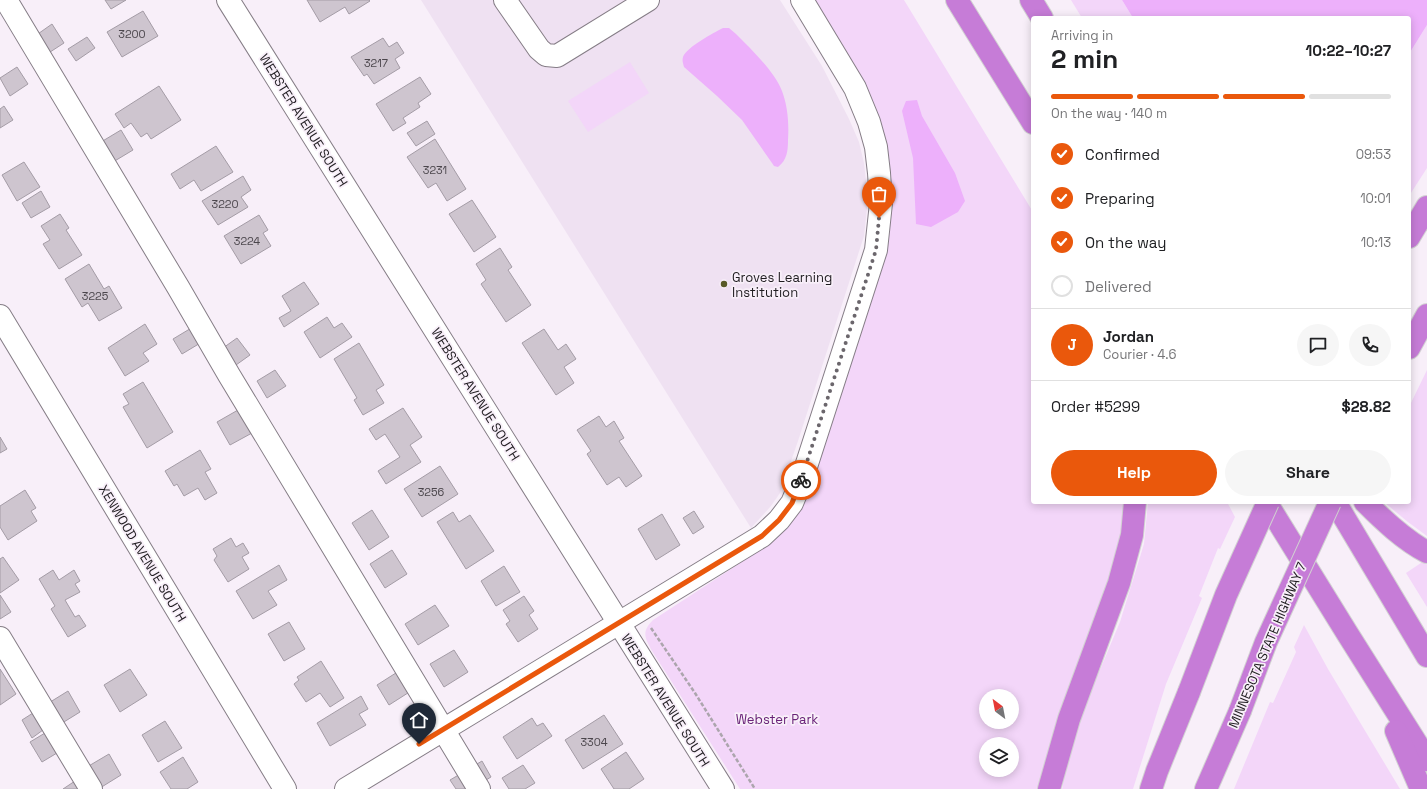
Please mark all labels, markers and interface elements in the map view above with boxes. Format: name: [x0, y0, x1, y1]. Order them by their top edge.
house number: 3200: [118, 27, 146, 41]
text: Arriving in: [1051, 27, 1113, 44]
text: 10:22–10:27: [1305, 41, 1391, 60]
text: 2 min: [1051, 42, 1118, 76]
street label: WEBSTER AVENUE SOUTH: [256, 51, 351, 190]
house number: 3217: [364, 56, 388, 70]
text: On the way · 140 m: [1051, 105, 1167, 122]
icon: check: [1051, 143, 1073, 165]
text: Confirmed: [1085, 145, 1160, 164]
text: 09:53: [1356, 146, 1391, 163]
house number: 3231: [423, 163, 447, 177]
pin: [862, 177, 896, 218]
icon: bag: [868, 183, 890, 205]
icon: check: [1051, 187, 1073, 209]
text: Preparing: [1085, 189, 1155, 208]
text: 10:01: [1360, 190, 1391, 207]
house number: 3220: [212, 197, 238, 211]
icon: check: [1051, 231, 1073, 253]
text: On the way: [1085, 233, 1166, 252]
house number: 3224: [234, 234, 260, 248]
text: 10:13: [1361, 234, 1391, 251]
place label: Groves Learning Institution: [732, 269, 832, 301]
text: Delivered: [1085, 277, 1152, 296]
marker: Groves Learning Institution: [719, 279, 729, 289]
house number: 3225: [82, 289, 109, 303]
button: chat: [1297, 324, 1339, 366]
button: phone: [1349, 324, 1391, 366]
street label: WEBSTER AVENUE SOUTH: [428, 325, 523, 464]
text: Jordan: [1103, 327, 1154, 346]
text: J: [1067, 335, 1077, 354]
text: Courier · 4.6: [1103, 346, 1176, 363]
text: Order #5299: [1051, 397, 1140, 416]
text: $28.82: [1342, 397, 1391, 416]
button: Help: [1051, 450, 1217, 496]
button: Share: [1225, 450, 1391, 496]
courier: [781, 460, 821, 500]
icon: bike: [790, 469, 812, 491]
street label: XENWOOD AVENUE SOUTH: [95, 482, 190, 625]
house number: 3256: [418, 485, 445, 499]
street label: MINNESOTA STATE HIGHWAY 7: [1225, 560, 1310, 731]
street label: WEBSTER AVENUE SOUTH: [618, 631, 713, 770]
north arrow: [979, 689, 1019, 729]
map controls: [979, 689, 1019, 777]
pin: [402, 703, 436, 744]
icon: home: [408, 709, 430, 731]
park label: Webster Park: [736, 711, 818, 728]
house number: 3304: [580, 735, 608, 749]
button: layers: [979, 737, 1019, 777]

